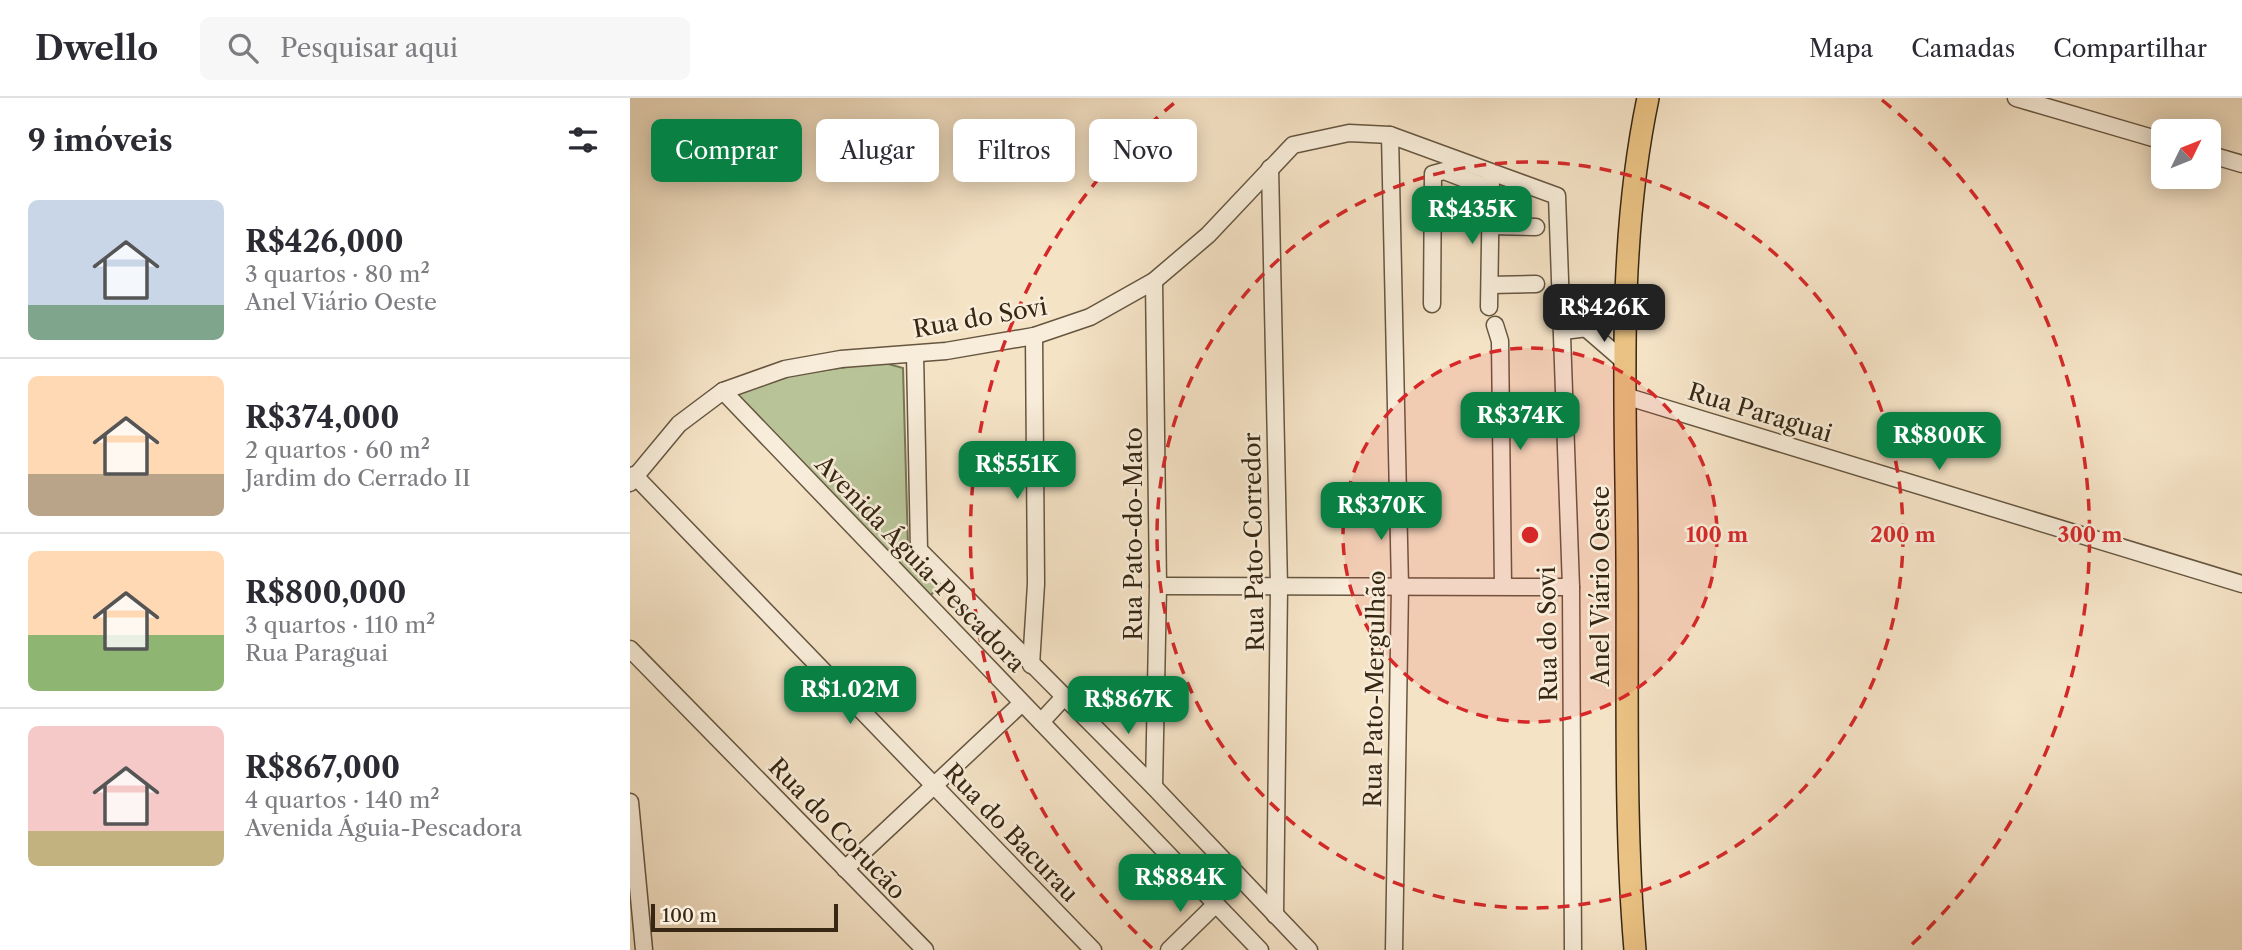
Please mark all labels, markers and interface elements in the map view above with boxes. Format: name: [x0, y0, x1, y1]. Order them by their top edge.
search box: [200, 17, 690, 80]
text: Dwello: [35, 28, 158, 69]
icon: search: [224, 29, 262, 67]
text: Pesquisar aqui: [280, 32, 458, 64]
text: Mapa: [1809, 34, 1873, 63]
text: Camadas: [1911, 34, 2015, 63]
text: Compartilhar: [2053, 34, 2207, 63]
chip: Comprar: [651, 119, 802, 182]
chip: Alugar: [816, 119, 939, 182]
chip: Filtros: [953, 119, 1075, 182]
chip: Novo: [1089, 119, 1197, 182]
north arrow: [2151, 119, 2221, 189]
map controls: [2151, 119, 2221, 189]
icon: filters: [564, 121, 602, 159]
text: 9 imóveis: [28, 122, 173, 159]
pin: R$435K: [1415, 186, 1529, 246]
text: R$435K: [1428, 195, 1516, 223]
text: R$426,000: [245, 223, 404, 260]
icon: home: [84, 228, 168, 312]
text: 3 quartos · 80 m²: [245, 260, 430, 288]
pin: R$426K: [1547, 285, 1661, 344]
text: Anel Viário Oeste: [245, 288, 437, 316]
street label: Rua do Sovi: [911, 291, 1049, 344]
text: R$426K: [1559, 293, 1649, 321]
street label: Rua Paraguai: [1684, 377, 1836, 448]
pin: R$374K: [1463, 392, 1577, 452]
text: R$374,000: [245, 399, 399, 436]
text: R$374K: [1477, 401, 1563, 429]
icon: home: [84, 404, 168, 488]
pin: R$800K: [1882, 412, 1996, 472]
text: R$800K: [1893, 421, 1985, 449]
street label: Rua Pato-do-Mato: [1119, 427, 1148, 641]
street label: Rua Pato-Corredor: [1237, 432, 1270, 652]
text: 2 quartos · 60 m²: [245, 436, 430, 464]
pin: R$551K: [960, 442, 1074, 501]
street label: Avenida Águia-Pescadora: [809, 449, 1031, 678]
text: R$551K: [975, 450, 1059, 478]
text: Jardim do Cerrado II: [245, 464, 471, 492]
pin: R$370K: [1324, 482, 1438, 542]
street label: Anel Viário Oeste: [1586, 486, 1615, 687]
text: R$370K: [1337, 491, 1425, 519]
text: 100 m: [1686, 522, 1748, 547]
text: 200 m: [1870, 522, 1936, 547]
text: 300 m: [2058, 522, 2122, 547]
centre of rings: [1518, 523, 1542, 547]
street label: Rua do Sovi: [1532, 566, 1563, 702]
street label: Rua Pato-Mergulhão: [1358, 570, 1391, 808]
text: R$800,000: [245, 574, 406, 611]
icon: home: [84, 579, 168, 663]
text: 3 quartos · 110 m²: [245, 611, 436, 639]
text: Rua Paraguai: [245, 639, 388, 667]
pin: R$1.02M: [785, 666, 915, 726]
text: R$1.02M: [800, 675, 900, 703]
pin: R$867K: [1071, 676, 1185, 736]
text: R$867K: [1084, 685, 1172, 713]
text: R$867,000: [245, 749, 400, 786]
street label: Rua do Corucão: [763, 752, 912, 905]
icon: home: [84, 754, 168, 838]
street label: Rua do Bacurau: [938, 757, 1085, 908]
text: 4 quartos · 140 m²: [245, 786, 440, 814]
text: Avenida Águia-Pescadora: [245, 814, 522, 842]
pin: R$884K: [1123, 854, 1237, 914]
text: R$884K: [1135, 863, 1225, 891]
scale bar: [651, 901, 838, 933]
text: 100 m: [662, 904, 717, 927]

